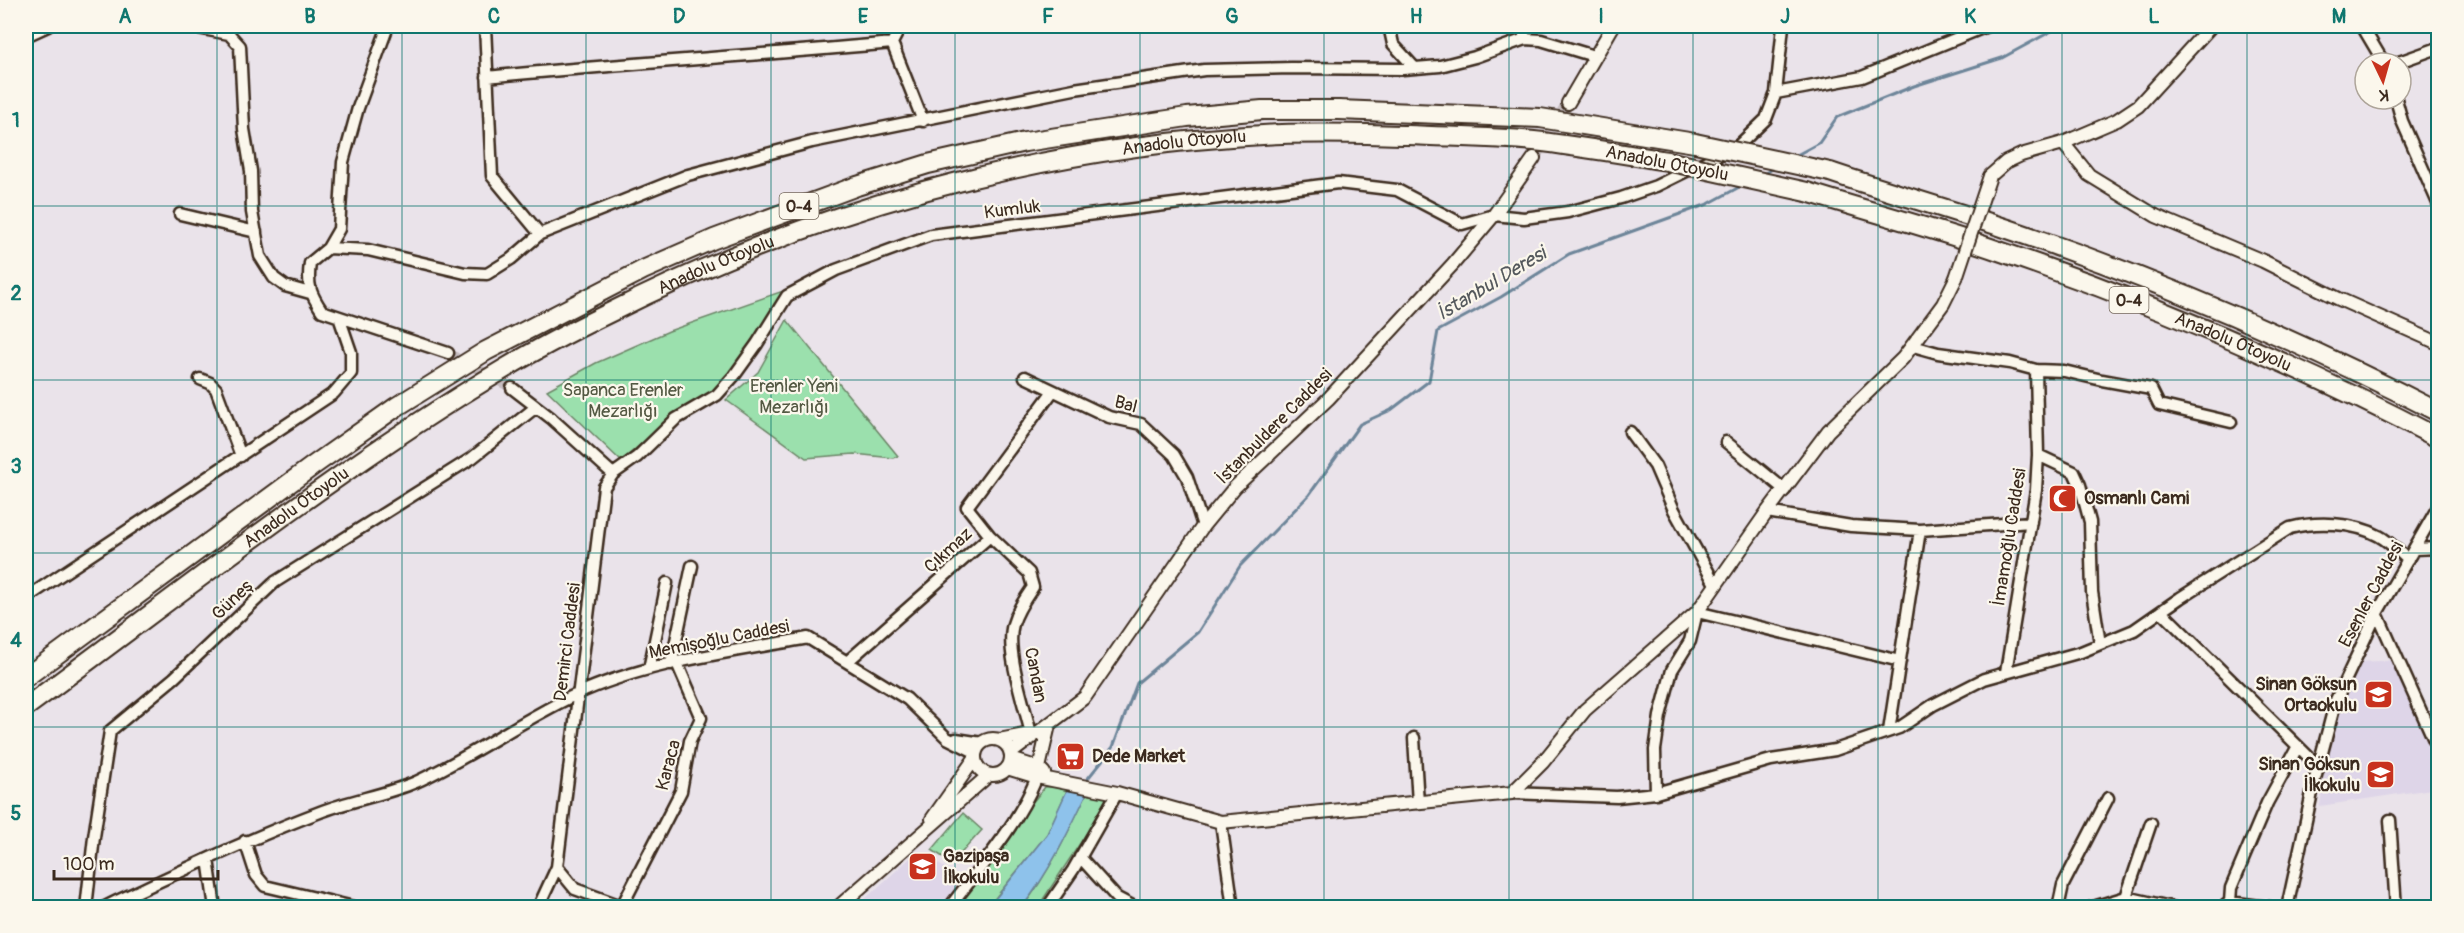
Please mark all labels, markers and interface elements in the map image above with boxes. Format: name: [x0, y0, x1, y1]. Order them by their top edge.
text: A: [119, 4, 132, 29]
text: B: [304, 4, 316, 29]
text: C: [488, 4, 500, 29]
text: D: [673, 4, 686, 29]
text: E: [858, 4, 869, 29]
text: F: [1042, 4, 1054, 29]
text: G: [1225, 4, 1239, 29]
text: H: [1410, 4, 1423, 29]
text: I: [1598, 4, 1604, 29]
text: J: [1780, 4, 1790, 29]
text: K: [1964, 4, 1976, 29]
text: L: [2148, 4, 2160, 29]
text: M: [2332, 4, 2346, 29]
north arrow: [2353, 51, 2413, 111]
text: K: [2378, 85, 2390, 105]
text: 1: [12, 108, 20, 133]
street label: Anadolu Otoyolu: [1120, 125, 1247, 161]
street label: Anadolu Otoyolu: [1604, 140, 1730, 187]
road number: O-4: [780, 193, 818, 219]
street label: Kumluk: [983, 195, 1042, 224]
street label: Anadolu Otoyolu: [654, 230, 778, 300]
water label: İstanbul Deresi: [1432, 239, 1553, 326]
text: 2: [10, 281, 22, 306]
road number: O-4: [2110, 287, 2148, 313]
street label: Anadolu Otoyolu: [2171, 307, 2295, 377]
street label: İstanbuldere Caddesi: [1212, 364, 1337, 489]
park label: Erenler Yeni Mezarlığı: [750, 375, 838, 419]
park label: Sapanca Erenler Mezarlığı: [563, 379, 684, 423]
street label: Bal: [1112, 390, 1140, 419]
text: 3: [10, 454, 22, 479]
street label: Anadolu Otoyolu: [239, 462, 354, 553]
street label: İmamoğlu Caddesi: [1987, 467, 2032, 608]
mosque icon: Osmanlı Cami: [2047, 482, 2079, 514]
place label: Osmanlı Cami: [2084, 487, 2189, 510]
street label: Çıkmaz: [919, 523, 977, 578]
street label: Esenler Caddesi: [2334, 537, 2409, 651]
street label: Güneş: [207, 575, 258, 625]
street label: Demirci Caddesi: [549, 581, 586, 703]
street label: Memişoğlu Caddesi: [647, 615, 791, 664]
text: 4: [10, 628, 22, 653]
street label: Candan: [1019, 645, 1052, 705]
place label: Sinan Göksun Ortaokulu: [2255, 673, 2357, 717]
school or university icon: Sinan Göksun Ortaokulu: [2362, 678, 2394, 710]
street label: Karaca: [651, 737, 686, 793]
supermarket icon: Dede Market: [1055, 740, 1087, 772]
place label: Dede Market: [1092, 745, 1186, 768]
place label: Sinan Göksun İlkokulu: [2258, 753, 2360, 797]
school or university icon: Sinan Göksun İlkokulu: [2365, 758, 2397, 790]
text: 5: [11, 801, 22, 826]
scale bar: [54, 843, 218, 881]
place label: Gazipaşa İlkokulu: [943, 845, 1010, 889]
school or university icon: Gazipaşa İlkokulu: [906, 850, 938, 882]
text: 100 m: [63, 853, 115, 876]

